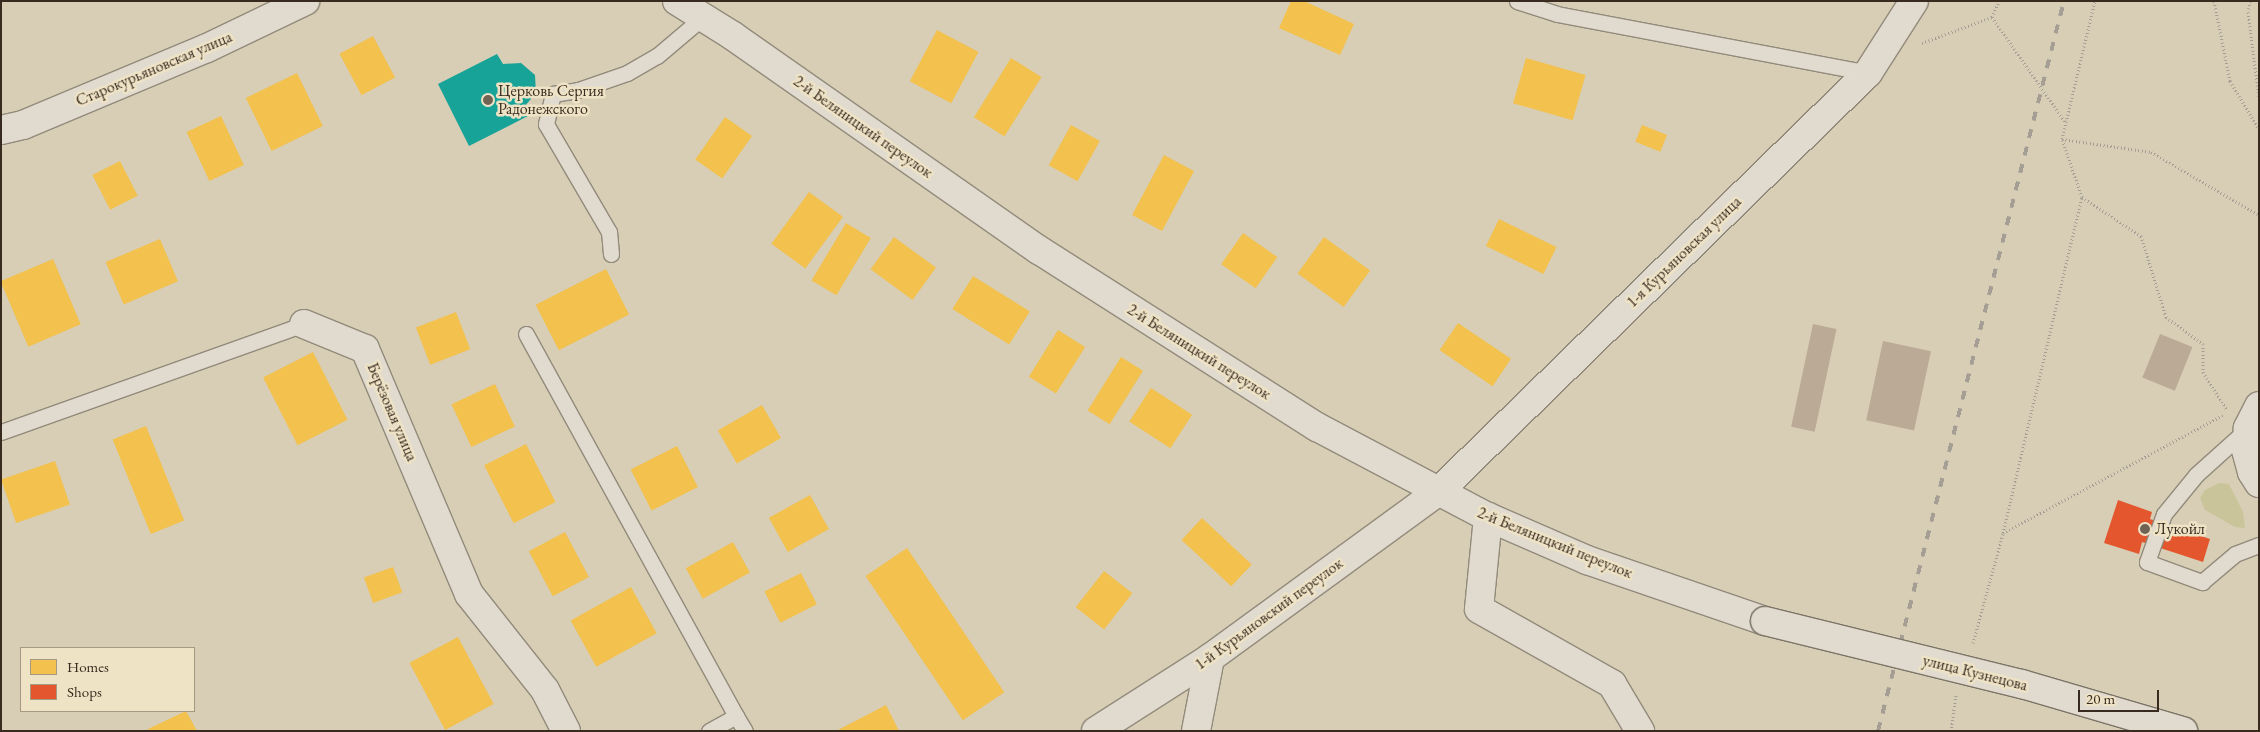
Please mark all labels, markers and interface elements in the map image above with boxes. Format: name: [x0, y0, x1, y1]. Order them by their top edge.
street label: Старокурьяновская улица: [73, 27, 235, 111]
street label: 2-й Беляницкий переулок: [790, 72, 936, 182]
place label: Церковь Сергия Радонежского: [498, 81, 604, 119]
marker: Церковь Сергия Радонежского: [482, 94, 494, 106]
street label: 1-я Курьяновская улица: [1623, 192, 1745, 312]
street label: 2-й Беляницкий переулок: [1124, 300, 1274, 404]
street label: Берёзовая улица: [363, 360, 421, 464]
street label: 2-й Беляницкий переулок: [1475, 503, 1635, 583]
place label: Лукойл: [2155, 519, 2205, 539]
marker: Лукойл: [2139, 523, 2151, 535]
street label: 1-й Курьяновский переулок: [1191, 554, 1347, 674]
legend: [20, 647, 195, 712]
street label: улица Кузнецова: [1921, 651, 2029, 695]
text: Homes: [67, 657, 109, 676]
scale bar: [2080, 680, 2161, 712]
text: Shops: [67, 682, 102, 701]
text: 20 m: [2086, 689, 2115, 708]

